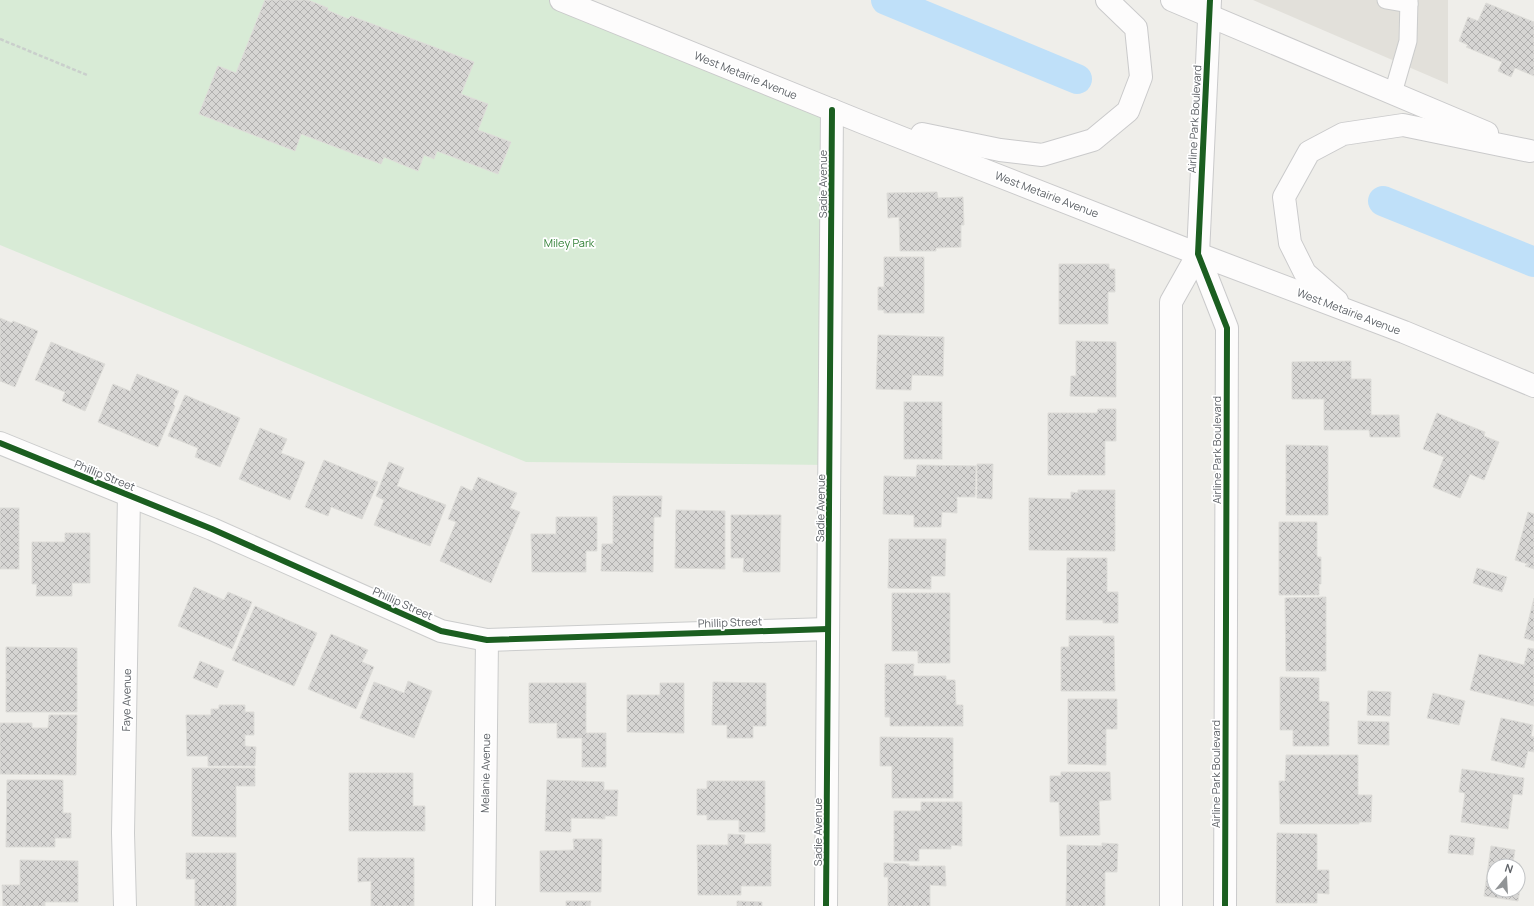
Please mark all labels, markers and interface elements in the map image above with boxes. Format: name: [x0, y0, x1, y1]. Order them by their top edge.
street label: West Metairie Avenue: [692, 47, 800, 103]
street label: Airline Park Boulevard: [1184, 65, 1204, 173]
street label: Sadie Avenue: [815, 149, 830, 218]
street label: West Metairie Avenue: [993, 167, 1102, 221]
park label: Miley Park: [544, 235, 595, 250]
street label: West Metairie Avenue: [1295, 284, 1404, 338]
street label: Airline Park Boulevard: [1209, 396, 1224, 504]
street label: Phillip Street: [72, 456, 138, 494]
street label: Sadie Avenue: [812, 473, 828, 542]
street label: Phillip Street: [370, 583, 436, 623]
street label: Phillip Street: [698, 613, 762, 631]
street label: Faye Avenue: [118, 668, 134, 732]
street label: Airline Park Boulevard: [1208, 720, 1223, 828]
street label: Melanie Avenue: [477, 732, 493, 813]
street label: Sadie Avenue: [810, 797, 825, 866]
north arrow: [1486, 858, 1526, 898]
text: N: [1503, 860, 1515, 876]

